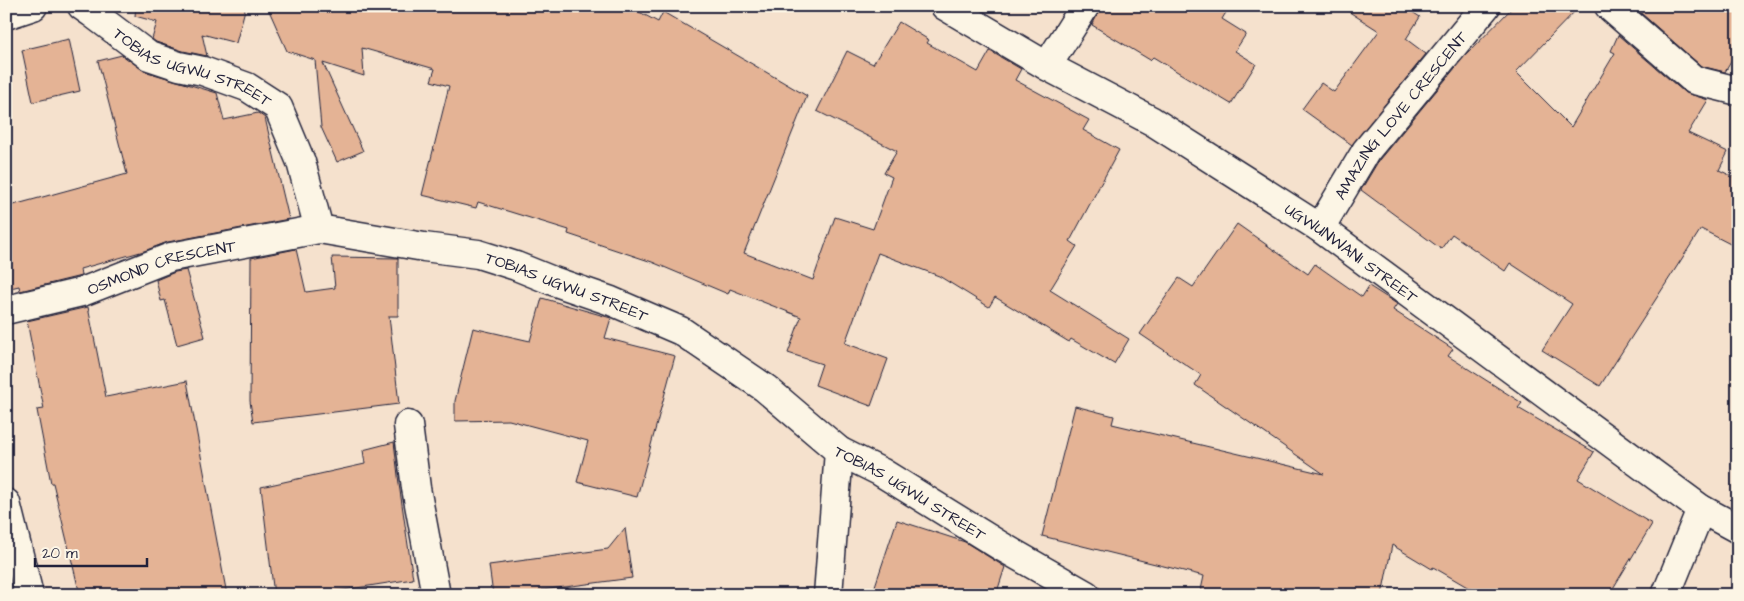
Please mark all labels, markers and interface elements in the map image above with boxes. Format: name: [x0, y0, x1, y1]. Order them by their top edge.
street label: TOBIAS UGWU STREET: [108, 23, 276, 112]
street label: AMAZING LOVE CRESCENT: [1330, 27, 1473, 204]
street label: UGWUNWANI STREET: [1280, 198, 1422, 309]
street label: OSMOND CRESCENT: [84, 235, 238, 301]
street label: TOBIAS UGWU STREET: [482, 247, 651, 328]
street label: TOBIAS UGWU STREET: [830, 440, 990, 546]
scale bar: [35, 536, 148, 568]
text: 20 m: [42, 543, 78, 564]

